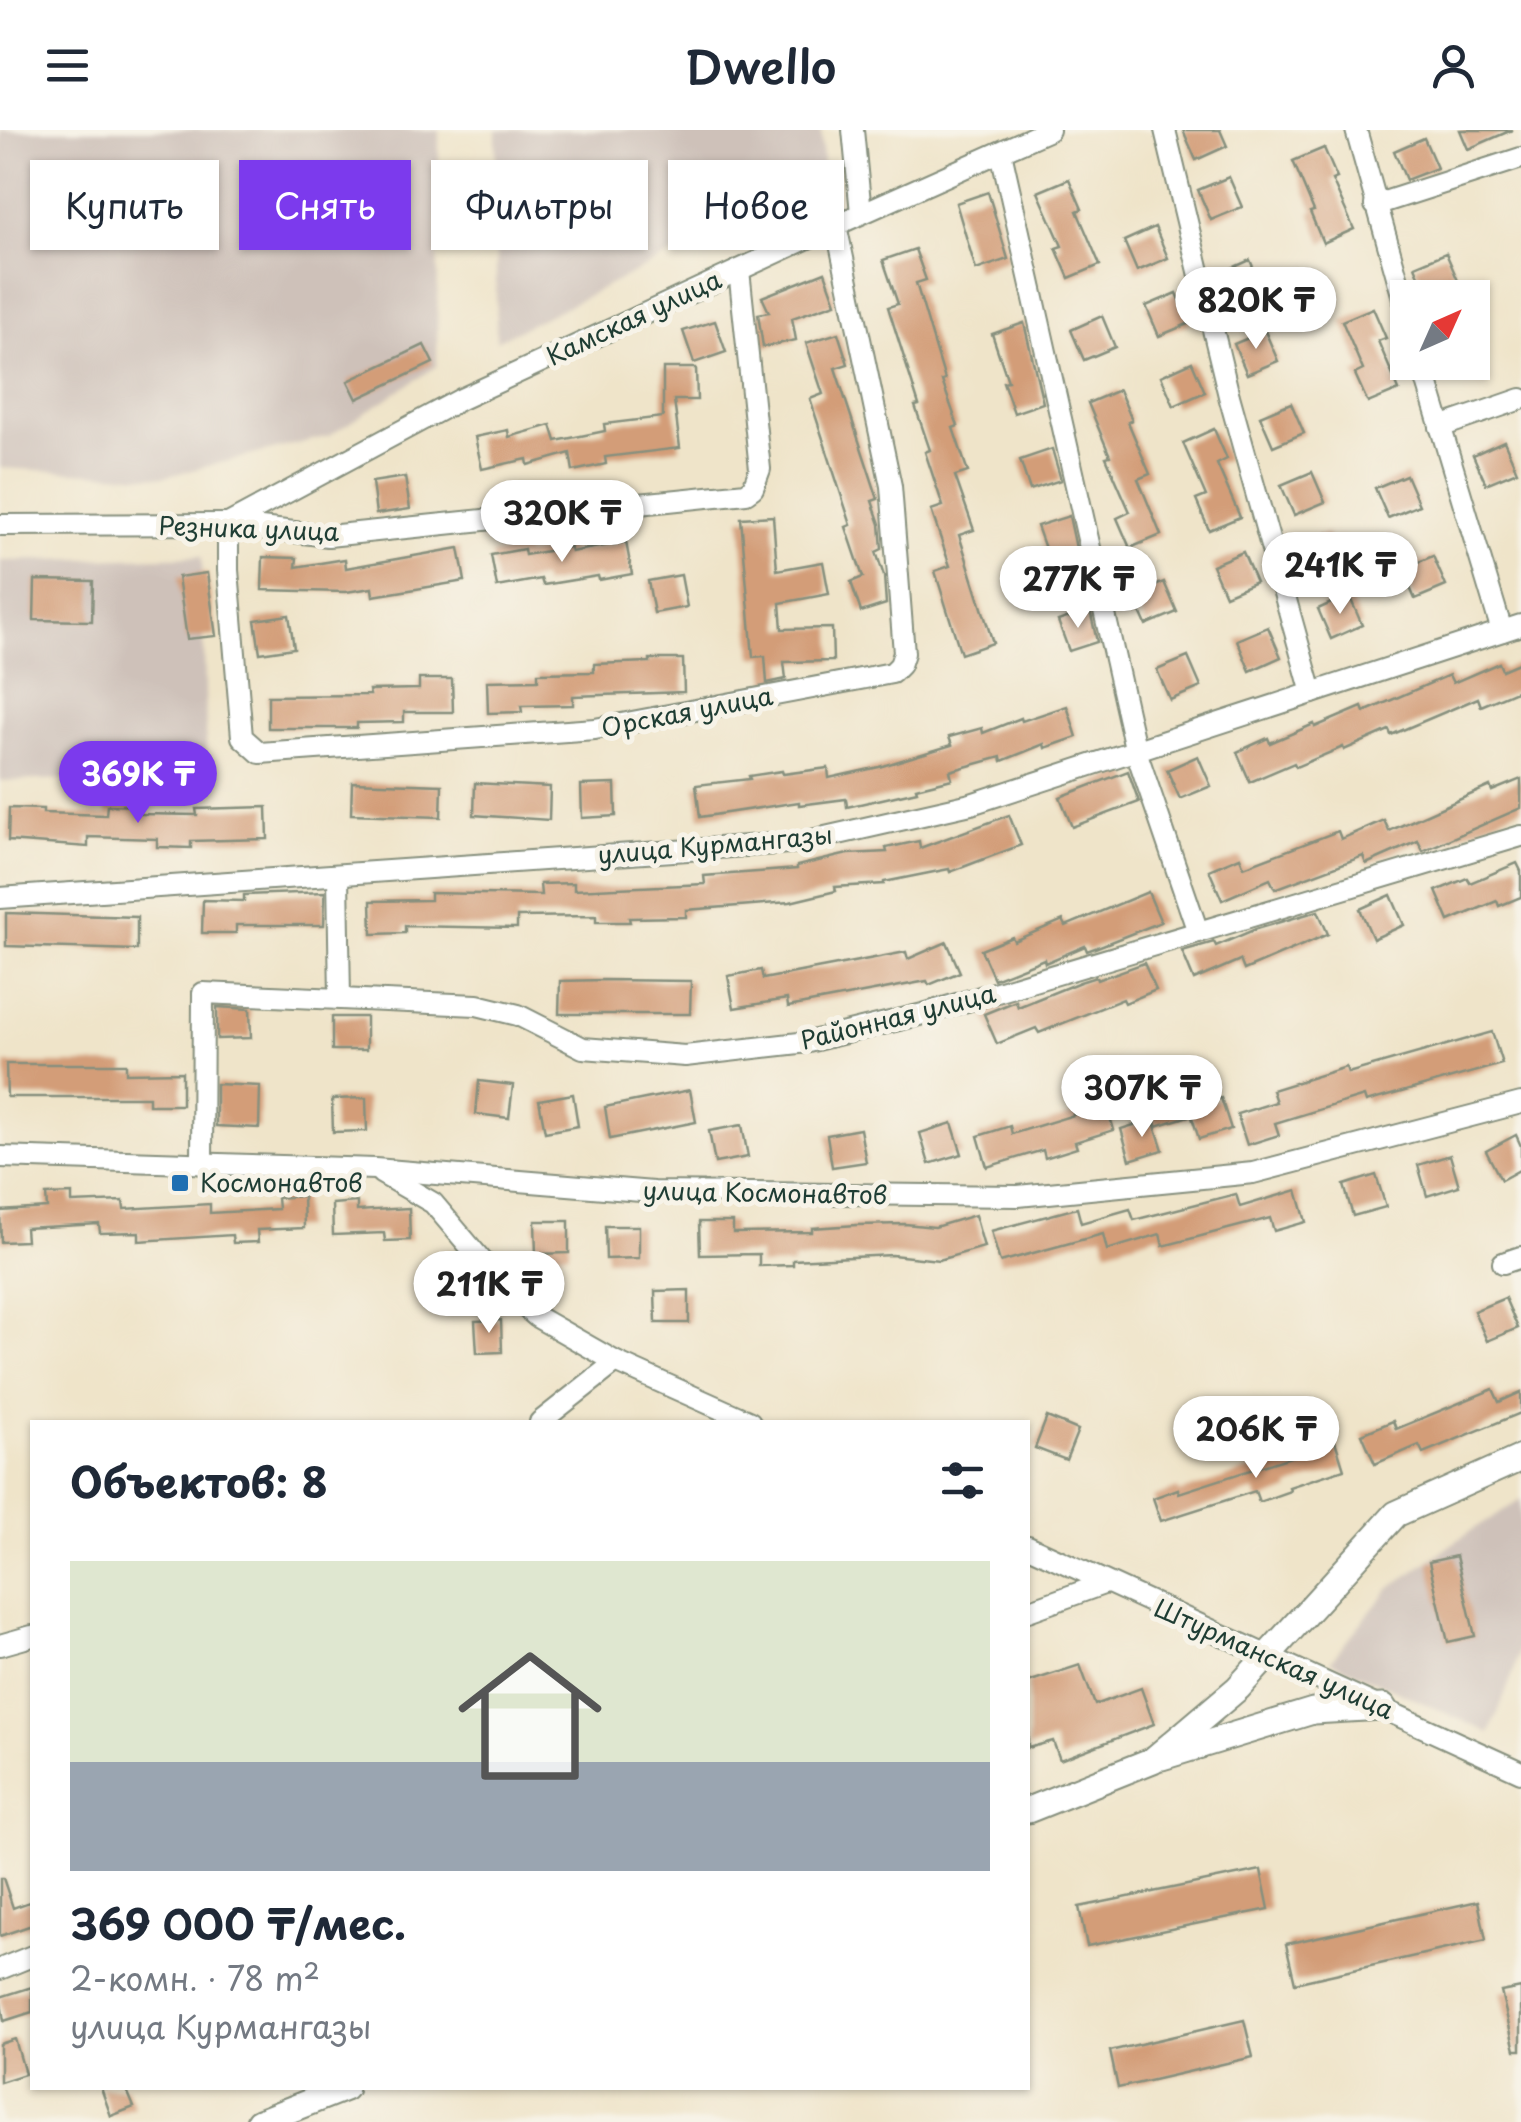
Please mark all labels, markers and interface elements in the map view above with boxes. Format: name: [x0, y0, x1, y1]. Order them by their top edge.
text: Dwello: [685, 31, 836, 99]
icon: menu: [40, 38, 95, 93]
icon: person: [1426, 38, 1481, 93]
chip: Купить: [30, 160, 219, 250]
chip: Снять: [239, 160, 411, 250]
chip: Фильтры: [431, 160, 648, 250]
chip: Новое: [668, 160, 844, 250]
street label: Камская улица: [540, 260, 728, 374]
pin: 820K ₸: [1175, 267, 1337, 352]
text: 820K ₸: [1197, 275, 1315, 323]
north arrow: [1390, 280, 1490, 380]
map controls: [1390, 280, 1490, 380]
pin: 320K ₸: [481, 480, 643, 565]
text: 320K ₸: [503, 488, 621, 536]
street label: Резника улица: [158, 506, 340, 550]
pin: 241K ₸: [1259, 532, 1421, 617]
text: 241K ₸: [1284, 540, 1396, 588]
pin: 277K ₸: [997, 546, 1159, 631]
text: 277K ₸: [1022, 554, 1134, 602]
street label: Орская улица: [598, 676, 776, 746]
pin: 369K ₸: [57, 741, 219, 826]
text: 369K ₸: [81, 749, 195, 797]
street label: улица Курмангазы: [596, 815, 834, 873]
street label: Районная улица: [796, 973, 1000, 1059]
pin: 307K ₸: [1061, 1055, 1223, 1140]
text: 307K ₸: [1083, 1063, 1201, 1111]
place label: Космонавтов: [200, 1163, 363, 1201]
street label: улица Космонавтов: [642, 1171, 888, 1213]
marker: Космонавтов: [169, 1172, 191, 1194]
pin: 211K ₸: [408, 1251, 570, 1336]
text: 211K ₸: [436, 1259, 542, 1307]
pin: 206K ₸: [1175, 1396, 1337, 1481]
text: 206K ₸: [1195, 1404, 1317, 1452]
text: Объектов: 8: [70, 1449, 328, 1512]
icon: filters: [935, 1453, 990, 1508]
street label: Штурманская улица: [1149, 1588, 1400, 1728]
icon: home: [440, 1626, 620, 1806]
text: 369 000 ₸/мес.: [70, 1891, 406, 1954]
text: 2-комн. · 78 m²: [70, 1954, 320, 2002]
text: улица Курмангазы: [70, 2002, 371, 2050]

